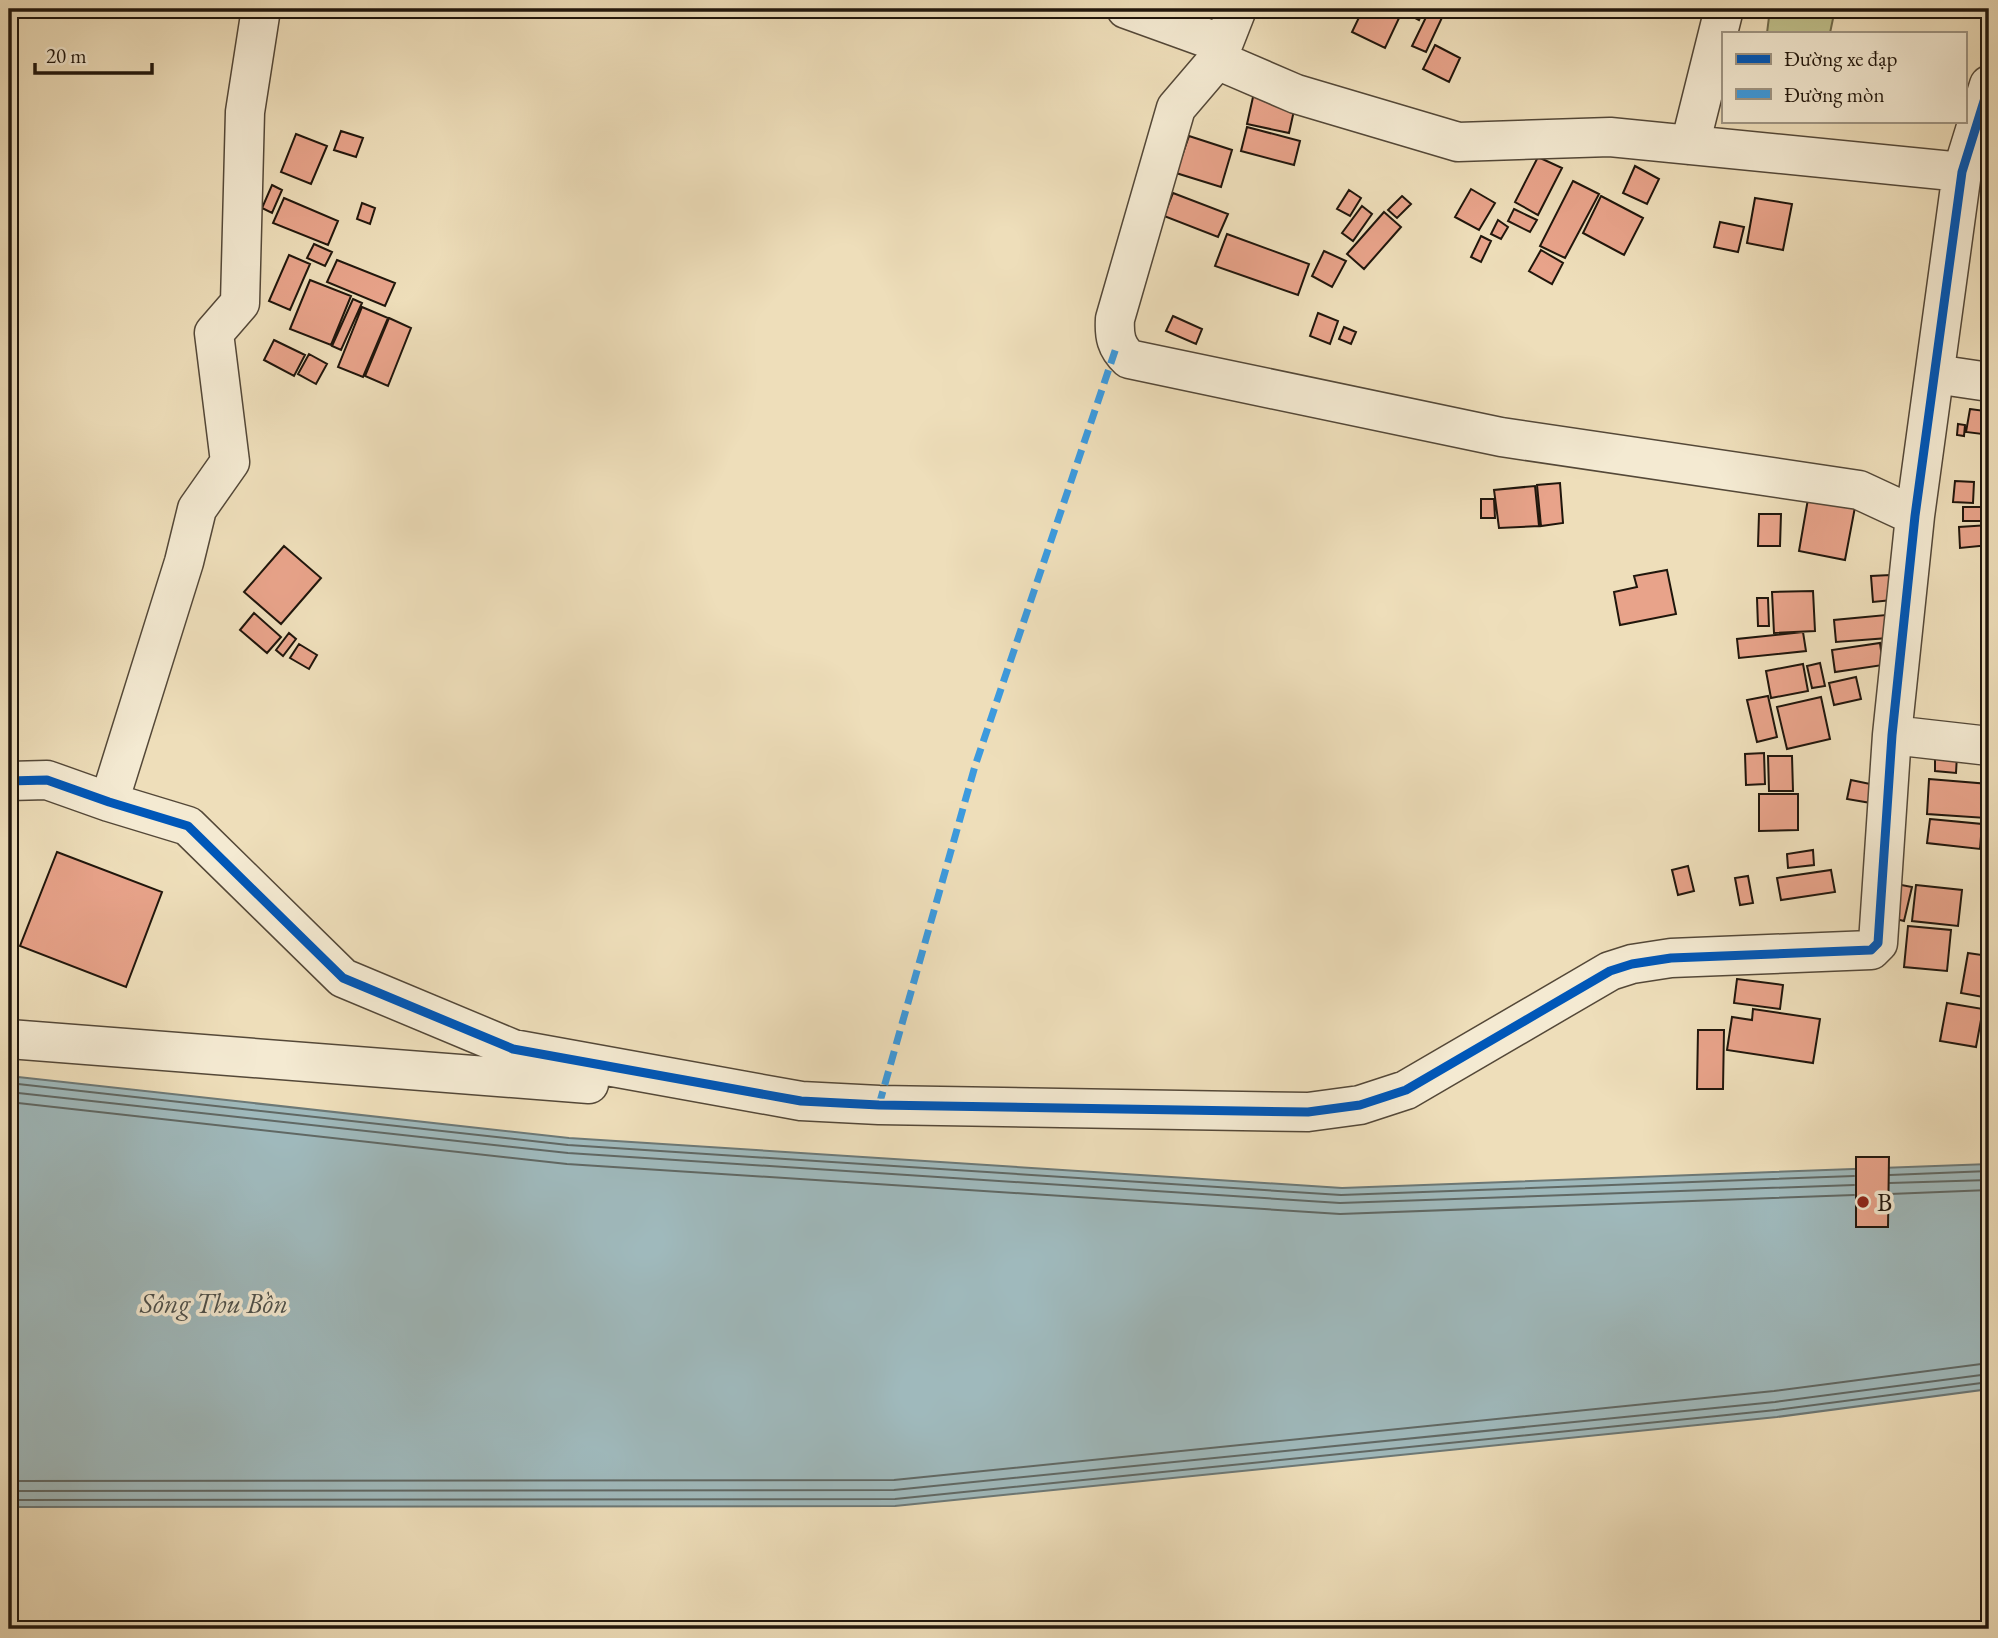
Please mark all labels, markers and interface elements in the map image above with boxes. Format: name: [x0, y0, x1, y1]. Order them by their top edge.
scale bar: [35, 32, 152, 76]
legend: [1722, 32, 1966, 122]
text: 20 m: [46, 42, 87, 69]
text: Đường xe đạp: [1784, 45, 1898, 72]
text: Đường mòn: [1784, 81, 1885, 108]
place label: B: [1877, 1185, 1892, 1219]
marker: B: [1855, 1194, 1871, 1210]
water label: Sông Thu Bồn: [139, 1285, 288, 1321]

